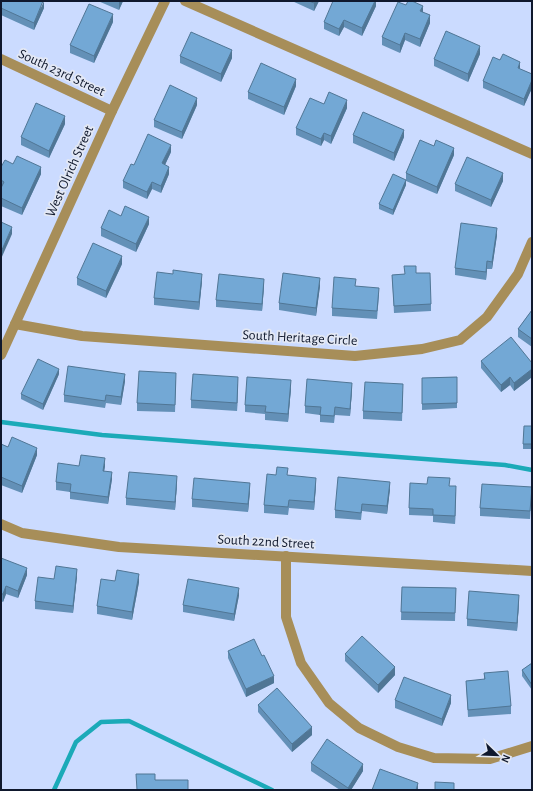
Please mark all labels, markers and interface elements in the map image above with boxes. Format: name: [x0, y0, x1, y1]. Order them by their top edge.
street label: South 23rd Street: [16, 47, 107, 99]
street label: West Olrich Street: [43, 123, 97, 219]
street label: South Heritage Circle: [242, 328, 358, 348]
street label: South 22nd Street: [217, 532, 315, 552]
north arrow: [477, 735, 517, 775]
text: N: [499, 753, 512, 764]

